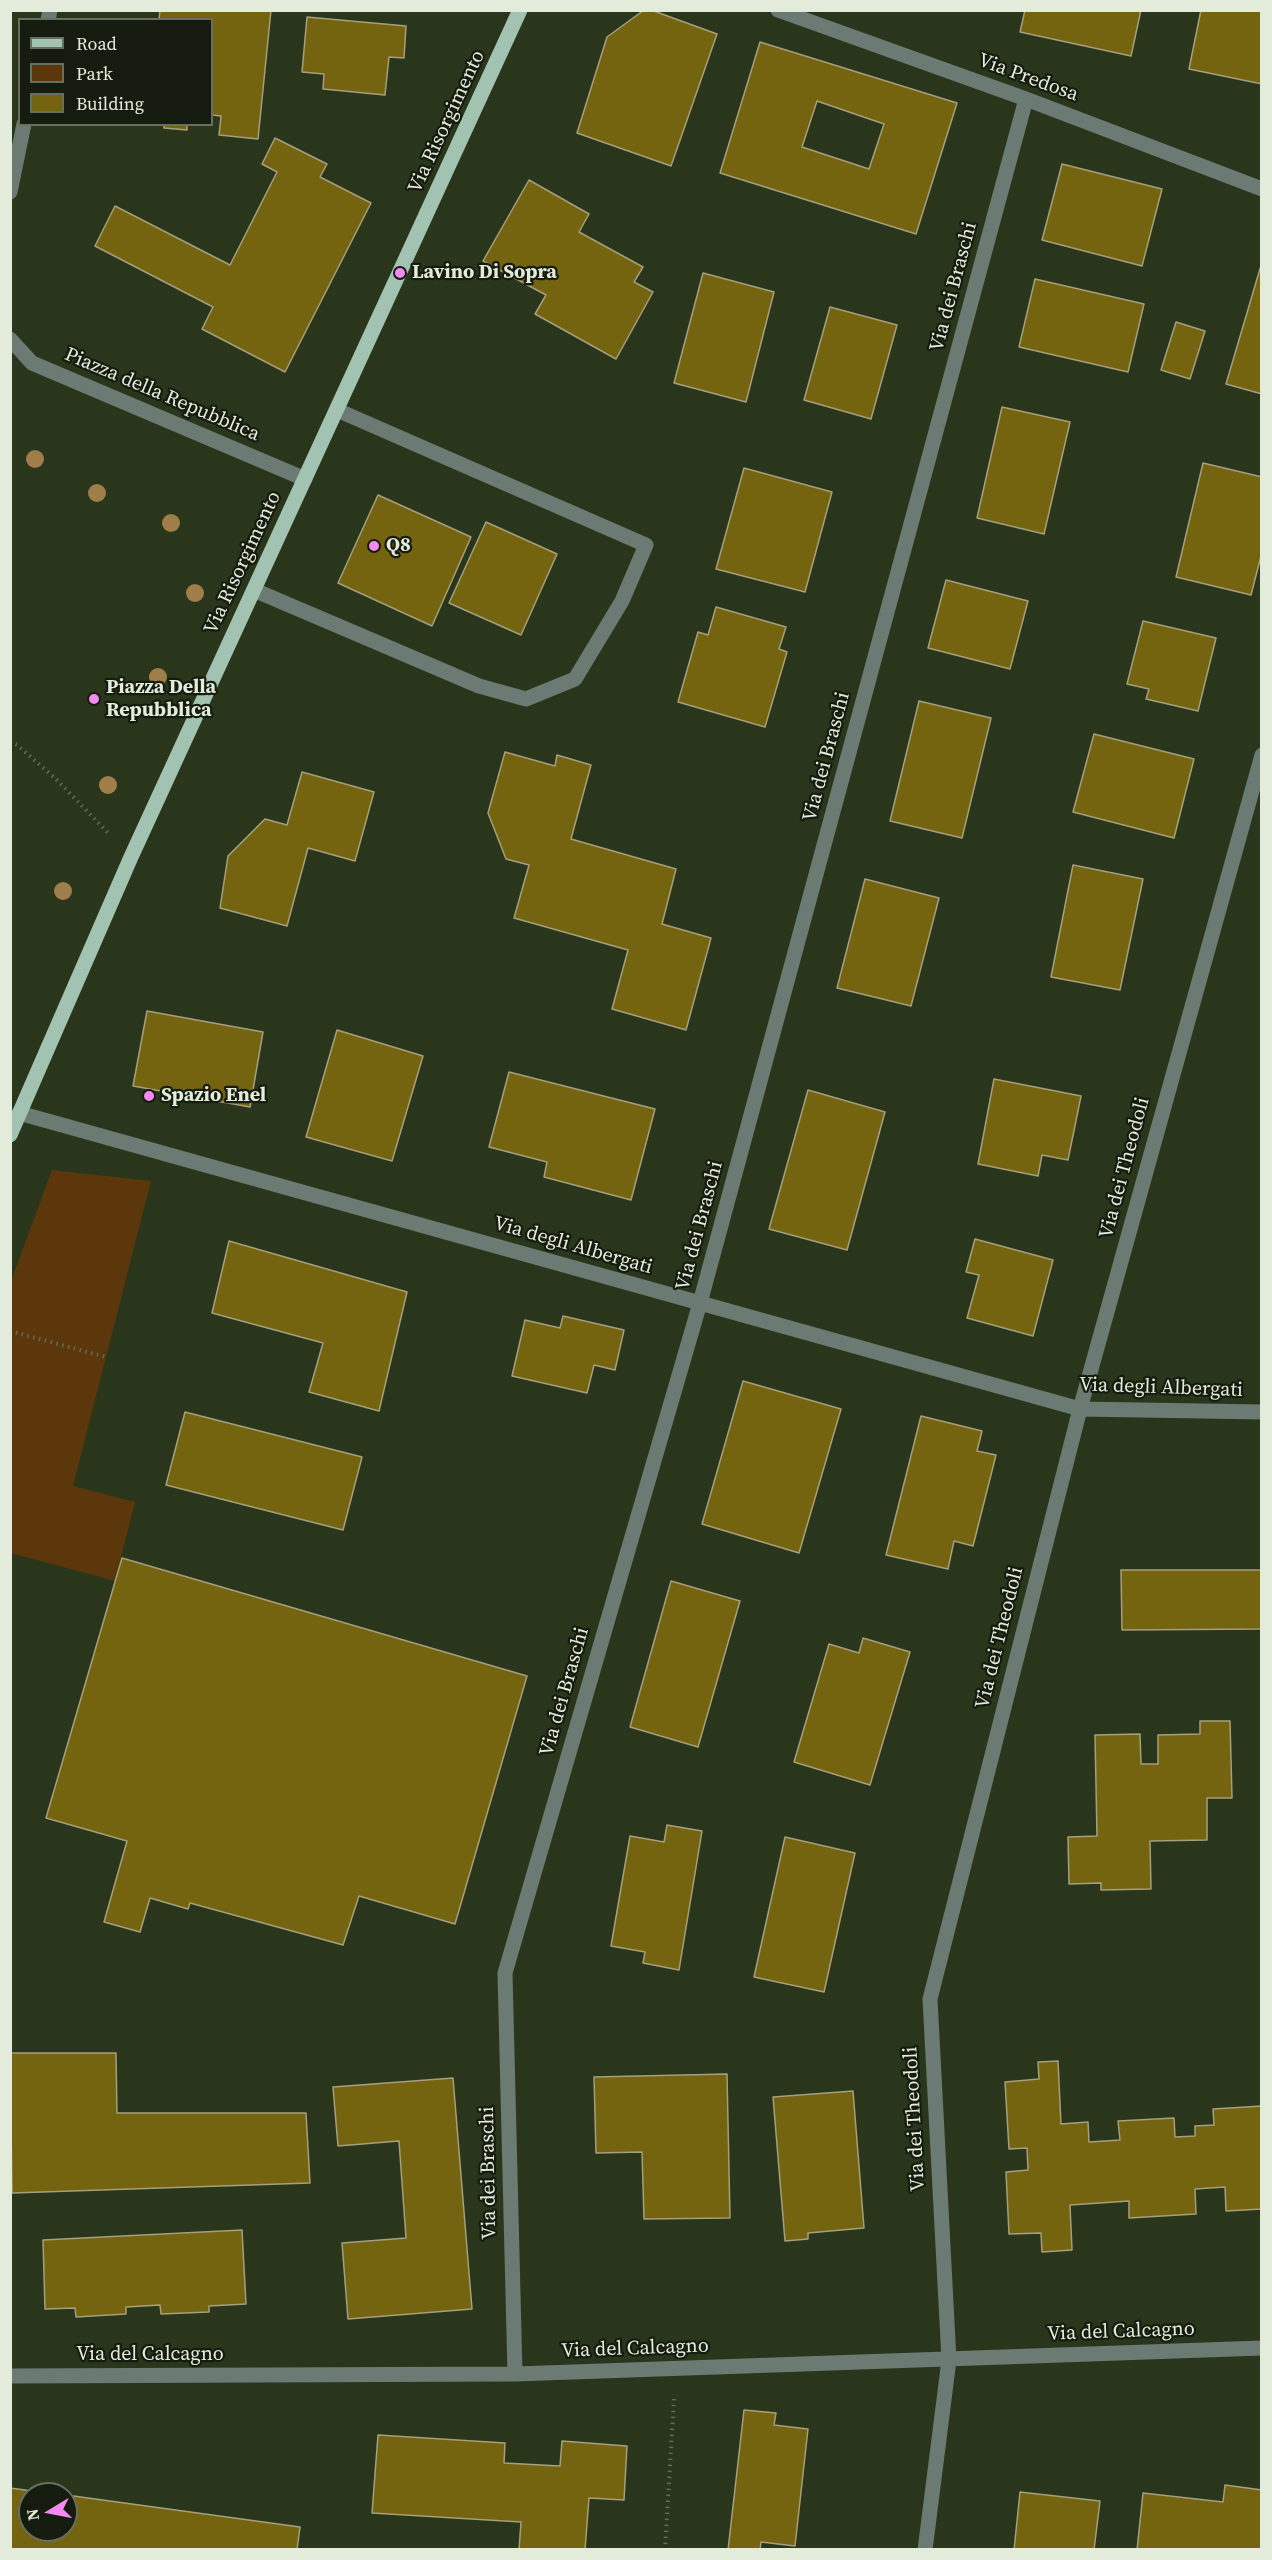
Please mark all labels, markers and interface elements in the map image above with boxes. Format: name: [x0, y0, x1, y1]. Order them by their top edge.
legend: [18, 18, 213, 126]
text: Road: [76, 31, 117, 56]
street label: Via Risorgimento: [403, 47, 491, 197]
street label: Via Predosa: [975, 49, 1081, 107]
text: Park: [76, 61, 113, 86]
text: Building: [76, 91, 144, 116]
street label: Via dei Braschi: [925, 220, 983, 354]
place label: Lavino Di Sopra: [412, 261, 557, 285]
marker: Lavino Di Sopra: [393, 266, 407, 280]
street label: Piazza della Repubblica: [61, 343, 263, 447]
street label: Via Risorgimento: [199, 488, 287, 638]
place label: Q8: [386, 534, 411, 558]
marker: Q8: [367, 539, 381, 553]
place label: Piazza Della Repubblica: [106, 676, 216, 723]
street label: Via dei Braschi: [798, 690, 856, 824]
marker: Piazza Della Repubblica: [87, 692, 101, 706]
place label: Spazio Enel: [161, 1084, 266, 1108]
marker: Spazio Enel: [142, 1089, 156, 1103]
street label: Via dei Theodoli: [1095, 1095, 1155, 1241]
street label: Via dei Braschi: [671, 1159, 729, 1293]
street label: Via degli Albergati: [491, 1212, 655, 1280]
street label: Via degli Albergati: [1079, 1373, 1243, 1403]
street label: Via dei Theodoli: [971, 1565, 1029, 1711]
street label: Via dei Braschi: [535, 1625, 595, 1759]
street label: Via dei Theodoli: [899, 2046, 931, 2192]
street label: Via dei Braschi: [476, 2106, 502, 2240]
street label: Via del Calcagno: [1047, 2317, 1195, 2347]
street label: Via del Calcagno: [561, 2334, 709, 2364]
street label: Via del Calcagno: [76, 2343, 224, 2367]
north arrow: [18, 2482, 78, 2542]
text: N: [20, 2507, 44, 2522]

